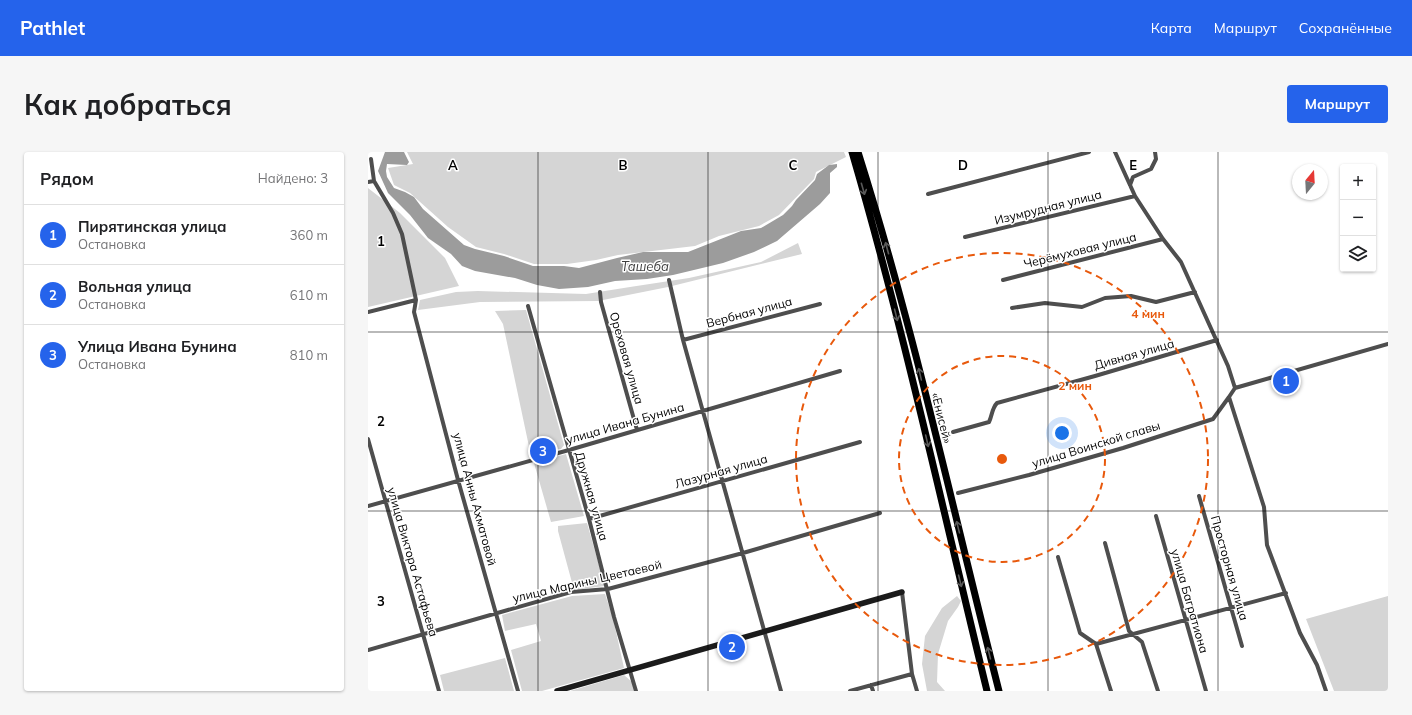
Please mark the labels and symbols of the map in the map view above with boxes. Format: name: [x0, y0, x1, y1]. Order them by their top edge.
text: A: [448, 157, 458, 173]
text: B: [619, 157, 628, 173]
text: C: [789, 157, 798, 173]
text: D: [958, 157, 968, 173]
text: E: [1129, 157, 1137, 173]
north arrow: [1292, 164, 1328, 200]
one-way arrow: [860, 183, 867, 196]
street label: Изумрудная улица: [993, 186, 1103, 228]
street label: Черёмуховая улица: [1022, 229, 1138, 271]
text: 1: [377, 233, 385, 249]
one-way arrow: [883, 242, 890, 255]
water label: Ташеба: [621, 258, 669, 274]
street label: Вербная улица: [704, 293, 794, 331]
text: 4 мин: [1131, 306, 1165, 321]
one-way arrow: [893, 308, 900, 321]
street label: Ореховая улица: [607, 310, 647, 406]
street label: Дивная улица: [1092, 335, 1176, 373]
pin: 1: [1273, 366, 1299, 396]
one-way arrow: [916, 367, 924, 380]
text: 2 мин: [1058, 378, 1092, 393]
street label: «Енисей»: [928, 391, 956, 446]
street label: улица Ивана Бунина: [564, 399, 686, 447]
text: 2: [377, 413, 385, 429]
street label: улица Воинской славы: [1030, 417, 1162, 471]
your location: [1052, 423, 1072, 443]
street label: улица Анны Ахматовой: [450, 431, 500, 567]
one-way arrow: [924, 434, 932, 447]
pin: 3: [530, 436, 556, 466]
street label: Дружная улица: [572, 450, 612, 542]
street label: Лазурная улица: [673, 451, 769, 491]
centre of rings: [995, 452, 1009, 466]
street label: улица Виктора Астафьева: [384, 486, 442, 638]
street label: Просторная улица: [1208, 514, 1252, 622]
one-way arrow: [953, 521, 961, 534]
street label: улица Багратиона: [1168, 547, 1212, 655]
street label: улица Марины Цветаевой: [511, 557, 663, 605]
one-way arrow: [957, 575, 964, 588]
text: 3: [377, 593, 385, 609]
pin: 2: [719, 632, 745, 662]
one-way arrow: [985, 647, 992, 660]

